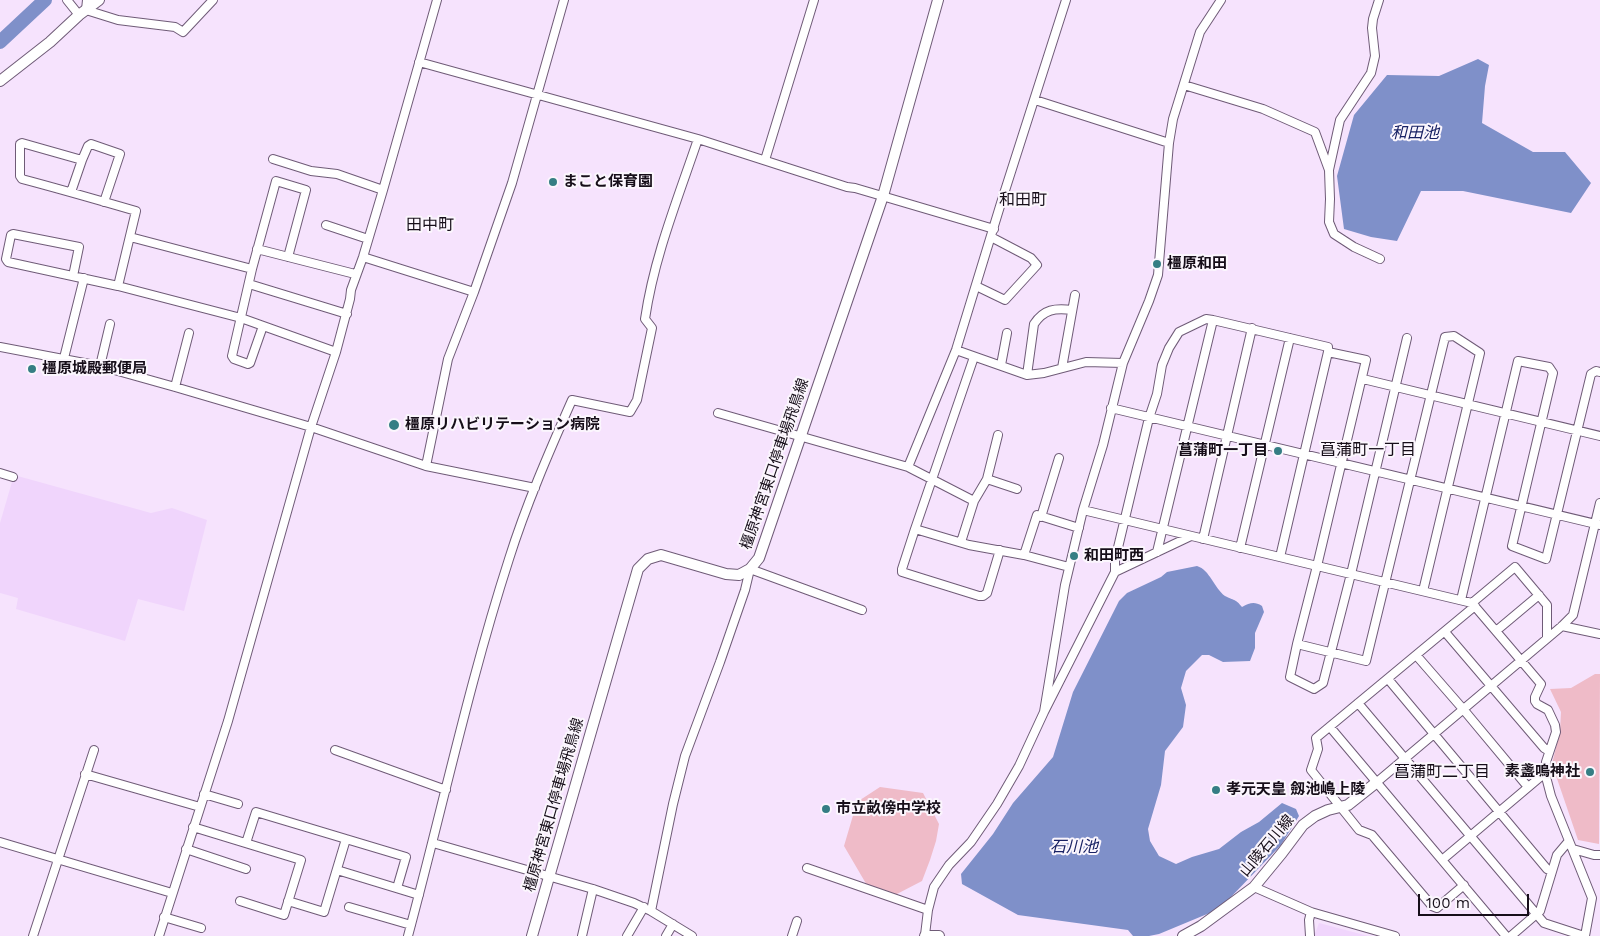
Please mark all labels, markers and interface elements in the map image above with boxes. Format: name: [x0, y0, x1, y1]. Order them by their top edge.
water label: 和田池: [1391, 123, 1439, 143]
place label: まこと保育園: [563, 173, 653, 191]
marker: まこと保育園: [547, 176, 559, 188]
district label: 和田町: [999, 190, 1047, 210]
district label: 田中町: [406, 215, 454, 235]
place label: 橿原和田: [1167, 255, 1227, 273]
marker: 橿原和田: [1151, 258, 1163, 270]
place label: 橿原城殿郵便局: [42, 360, 147, 378]
marker: 橿原城殿郵便局: [26, 363, 38, 375]
street label: 橿原神宮東口停車場飛鳥線: [737, 376, 813, 552]
place label: 橿原リハビリテーション病院: [405, 416, 600, 434]
marker: 橿原リハビリテーション病院: [387, 418, 401, 432]
district label: 菖蒲町一丁目: [1320, 440, 1416, 460]
place label: 菖蒲町一丁目: [1178, 442, 1268, 460]
marker: 菖蒲町一丁目: [1272, 445, 1284, 457]
place label: 和田町西: [1084, 547, 1144, 565]
marker: 和田町西: [1068, 550, 1080, 562]
street label: 橿原神宮東口停車場飛鳥線: [521, 716, 587, 894]
district label: 菖蒲町二丁目: [1394, 762, 1490, 782]
place label: 素盞嗚神社: [1505, 763, 1580, 781]
marker: 素盞嗚神社: [1584, 766, 1596, 778]
place label: 孝元天皇 劔池嶋上陵: [1226, 781, 1365, 799]
marker: 孝元天皇 劔池嶋上陵: [1210, 784, 1222, 796]
place label: 市立畝傍中学校: [836, 800, 941, 818]
marker: 市立畝傍中学校: [820, 803, 832, 815]
street label: 山陵石川線: [1236, 811, 1298, 881]
water label: 石川池: [1050, 837, 1098, 857]
scale bar: [1420, 884, 1531, 916]
text: 100 m: [1426, 894, 1470, 912]

